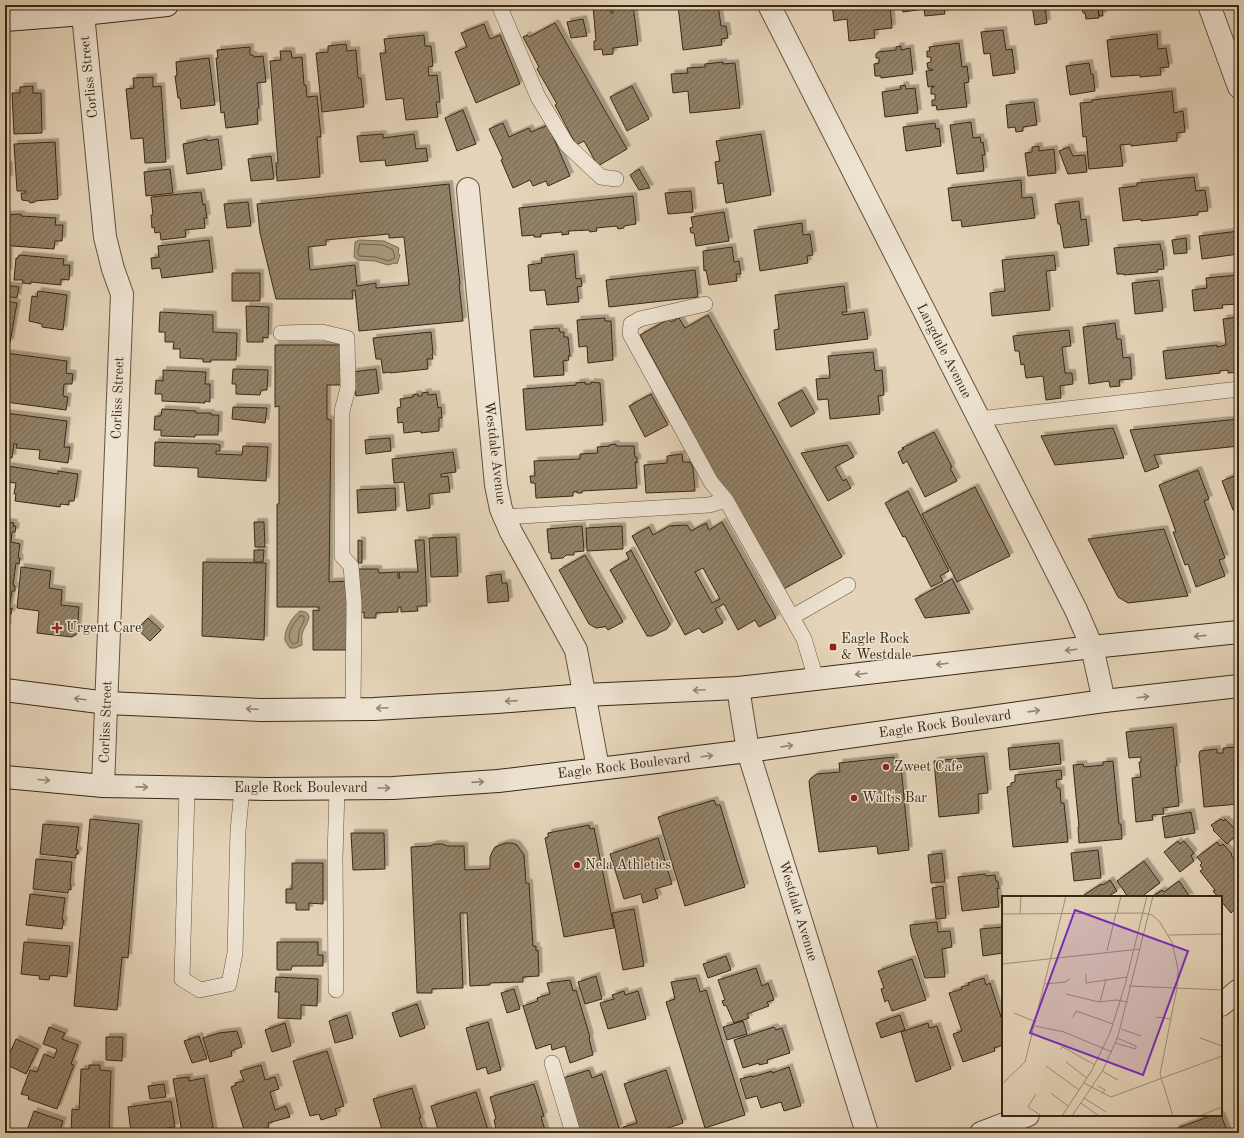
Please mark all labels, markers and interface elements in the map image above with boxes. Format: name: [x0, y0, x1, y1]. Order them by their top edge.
street label: Corliss Street: [78, 35, 100, 119]
street label: Langdale Avenue: [914, 301, 974, 401]
street label: Corliss Street: [110, 356, 126, 440]
street label: Westdale Avenue: [482, 401, 508, 505]
place label: Urgent Care: [66, 621, 142, 635]
marker: Urgent Care: [51, 622, 63, 634]
place label: Eagle Rock & Westdale: [841, 632, 911, 662]
one-way arrow: [1194, 632, 1207, 640]
marker: Eagle Rock & Westdale: [828, 642, 838, 652]
one-way arrow: [1065, 646, 1078, 653]
one-way arrow: [936, 661, 949, 668]
one-way arrow: [855, 670, 868, 677]
street label: Corliss Street: [98, 680, 114, 764]
one-way arrow: [693, 686, 706, 694]
one-way arrow: [1136, 693, 1149, 701]
one-way arrow: [74, 695, 87, 703]
one-way arrow: [505, 698, 518, 705]
one-way arrow: [376, 705, 389, 712]
one-way arrow: [246, 706, 259, 713]
one-way arrow: [1027, 707, 1040, 715]
street label: Eagle Rock Boulevard: [878, 708, 1012, 740]
one-way arrow: [780, 742, 793, 749]
street label: Eagle Rock Boulevard: [557, 751, 691, 781]
one-way arrow: [700, 752, 713, 759]
place label: Zweet Cafe: [894, 760, 962, 774]
marker: Zweet Cafe: [881, 762, 891, 772]
one-way arrow: [37, 777, 50, 784]
one-way arrow: [471, 779, 484, 786]
street label: Eagle Rock Boulevard: [234, 781, 368, 795]
one-way arrow: [135, 783, 148, 791]
one-way arrow: [377, 784, 390, 792]
place label: Walt's Bar: [862, 791, 927, 805]
marker: Walt's Bar: [849, 793, 859, 803]
place label: Nela Athletics: [585, 858, 671, 872]
street label: Westdale Avenue: [776, 859, 820, 963]
marker: Nela Athletics: [572, 860, 582, 870]
inset map: [1002, 896, 1222, 1116]

